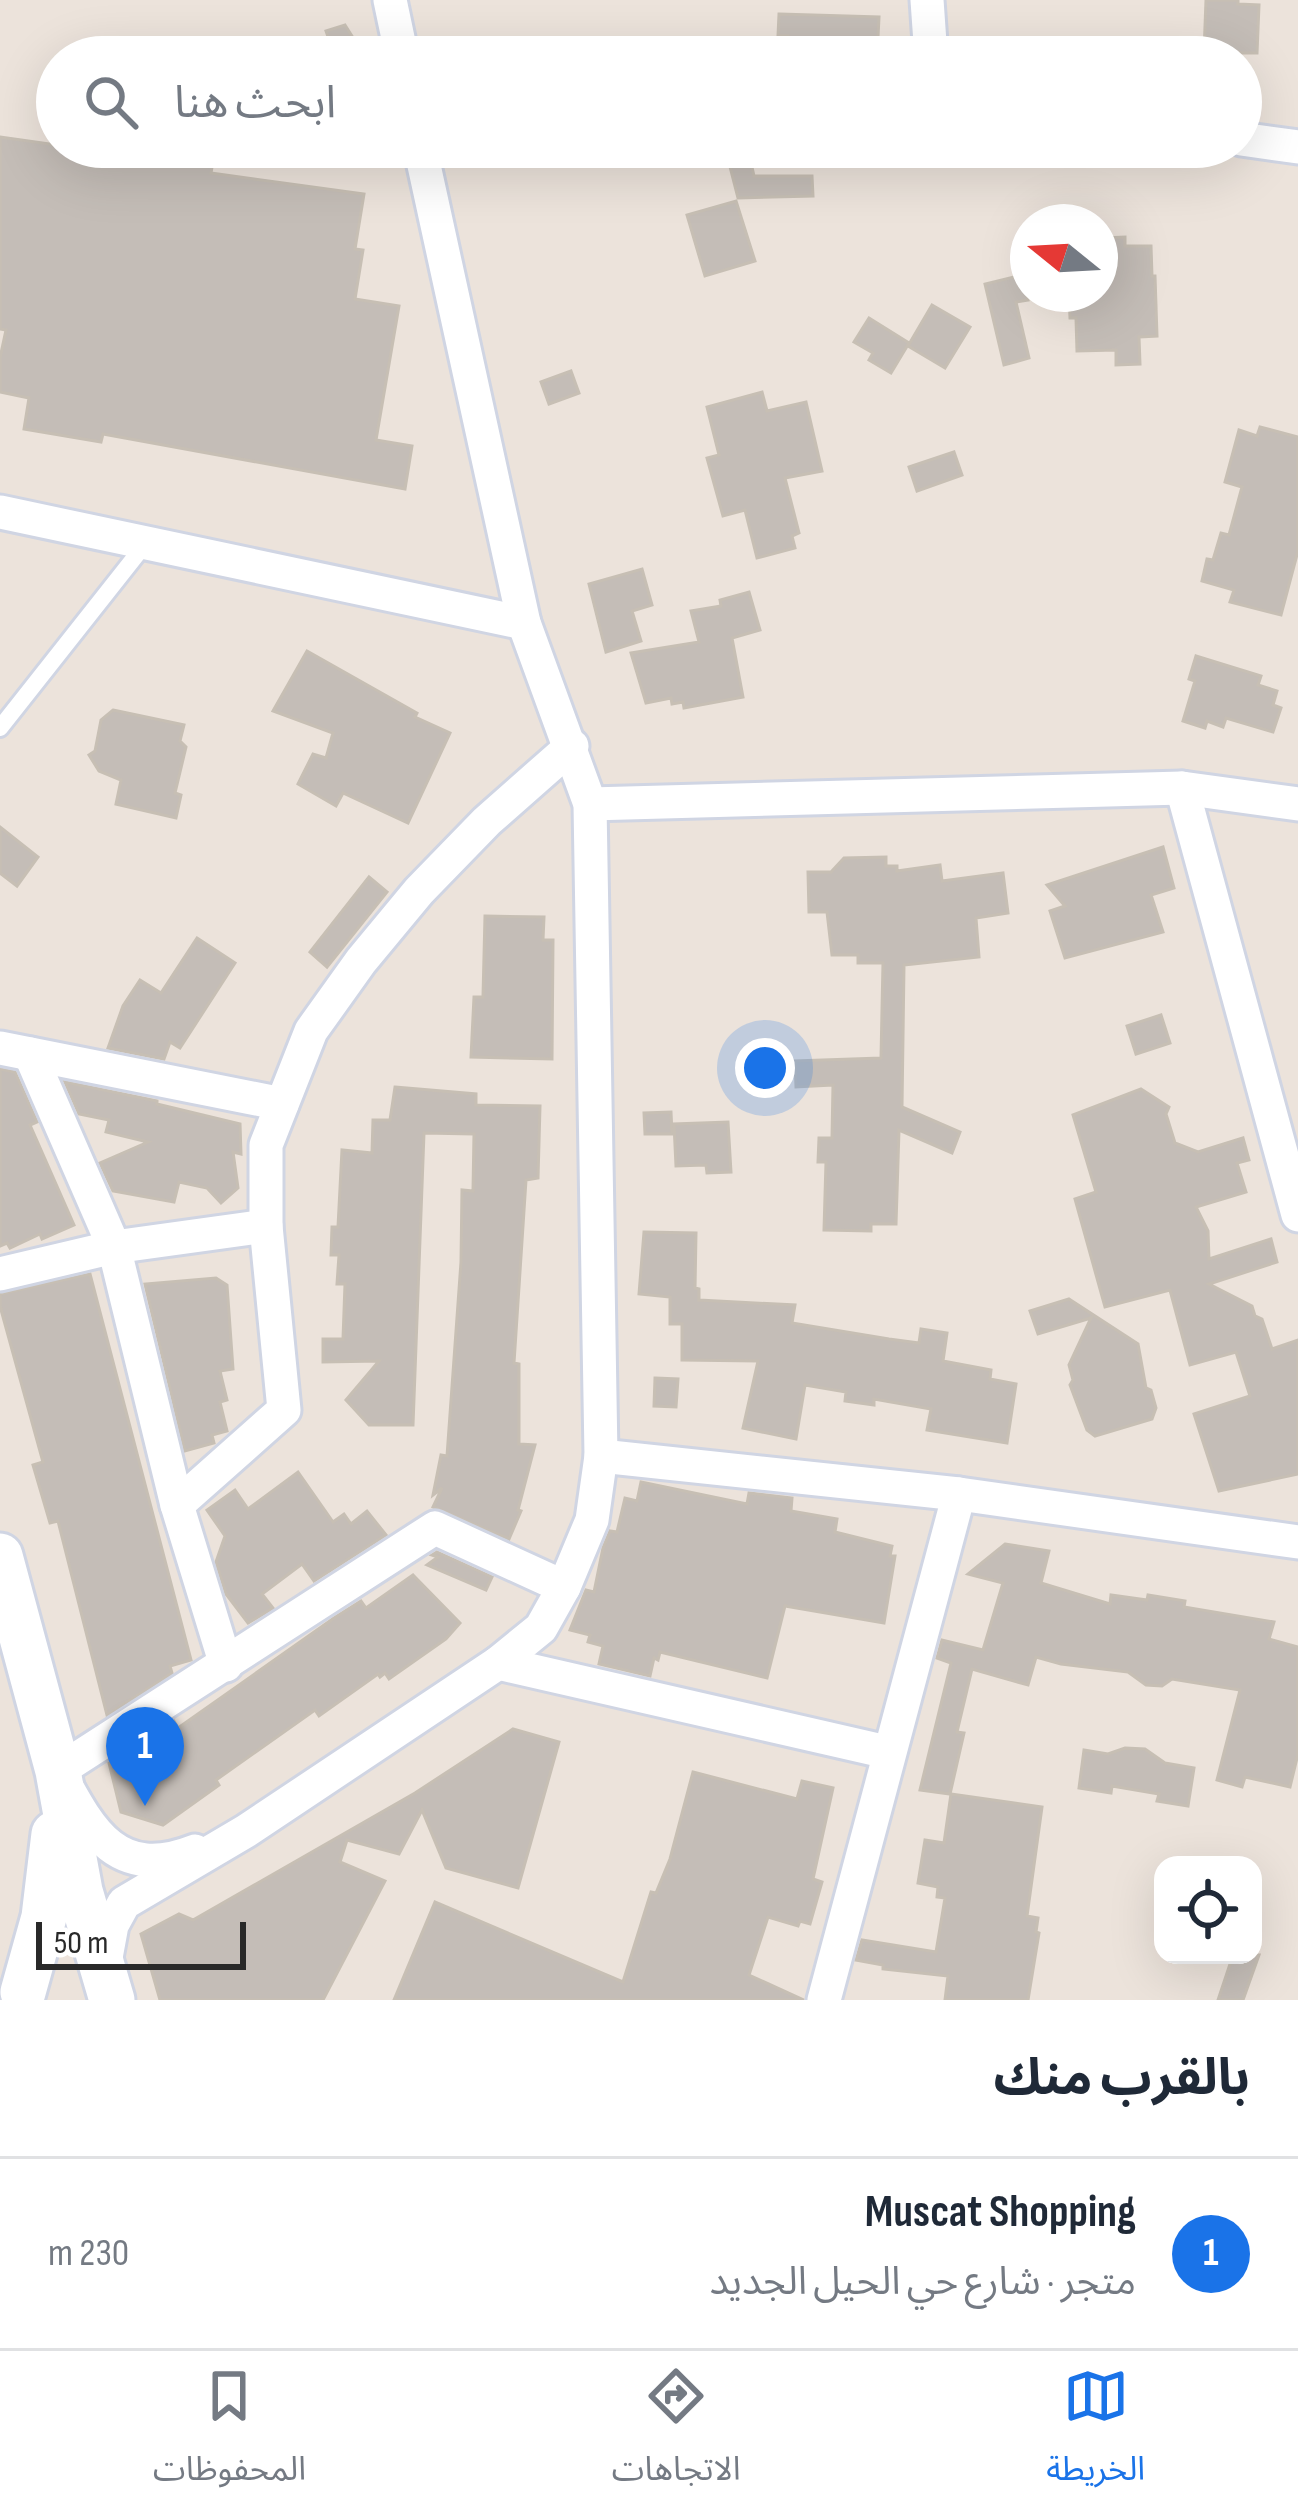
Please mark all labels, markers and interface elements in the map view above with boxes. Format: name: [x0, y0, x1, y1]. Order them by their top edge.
search box: [36, 36, 1262, 168]
icon: search: [78, 69, 144, 135]
text: ابحث هنا: [174, 76, 336, 131]
north arrow: [1010, 204, 1118, 312]
your location: [735, 1038, 795, 1098]
pin: 1: [106, 1707, 184, 1806]
map controls: [1154, 1856, 1262, 1964]
button: locate: [1154, 1856, 1262, 1964]
scale bar: [36, 1916, 246, 1969]
text: 50 m: [54, 1923, 108, 1963]
text: بالقرب منك: [993, 2048, 1250, 2109]
text: Muscat Shopping: [865, 2185, 1136, 2240]
text: 230 m: [48, 2230, 129, 2277]
text: 1: [1203, 2230, 1219, 2277]
text: متجر · شارع حي الحيل الجديد: [710, 2259, 1136, 2306]
tab: المحفوظات: [153, 2363, 306, 2504]
tab: الاتجاهات: [612, 2363, 741, 2504]
tab: الخريطة: [1046, 2363, 1145, 2504]

